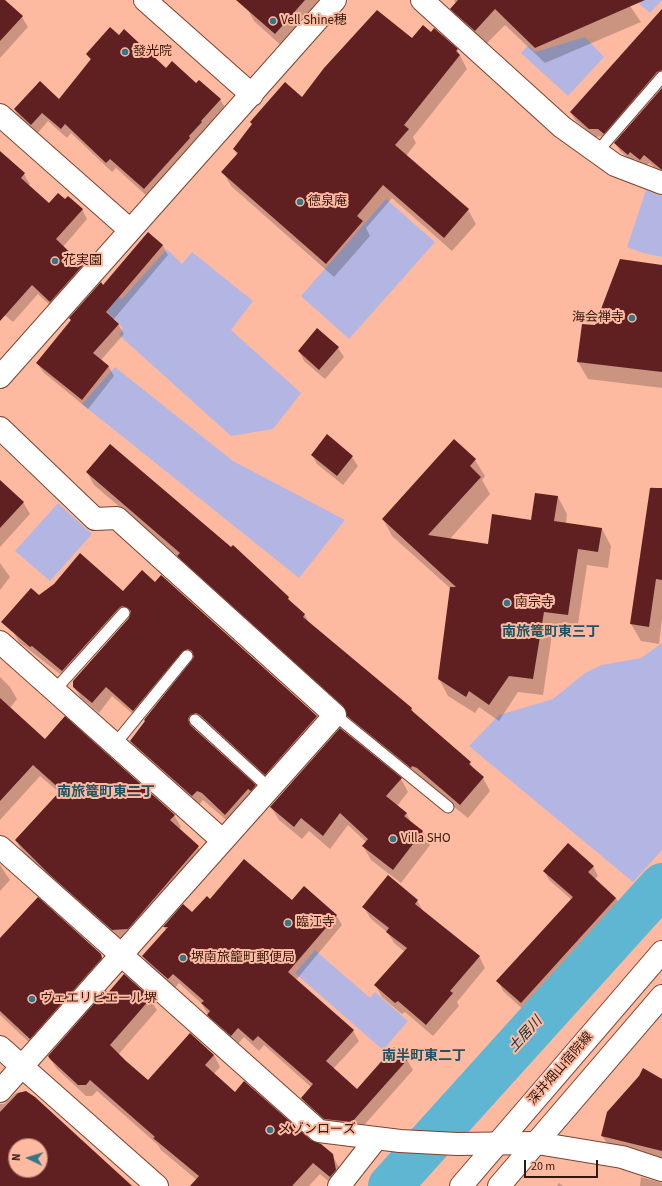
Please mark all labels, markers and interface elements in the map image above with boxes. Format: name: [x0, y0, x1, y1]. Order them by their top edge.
place label: Vell Shine穂: [281, 13, 347, 29]
marker: Vell Shine穂: [268, 16, 278, 26]
place label: 發光院: [133, 44, 172, 60]
marker: 發光院: [120, 47, 130, 57]
place label: 徳泉庵: [308, 194, 347, 210]
marker: 徳泉庵: [295, 197, 305, 207]
place label: 花実園: [63, 253, 102, 269]
marker: 花実園: [50, 256, 60, 266]
place label: 海会禅寺: [572, 310, 624, 326]
marker: 海会禅寺: [627, 313, 637, 323]
place label: 南宗寺: [515, 595, 554, 611]
marker: 南宗寺: [502, 598, 512, 608]
district label: 南旅篭町東三丁: [502, 625, 600, 641]
district label: 南旅篭町東二丁: [57, 785, 155, 801]
place label: Villa SHO: [401, 831, 451, 847]
marker: Villa SHO: [388, 834, 398, 844]
place label: 臨江寺: [296, 915, 335, 931]
marker: 臨江寺: [283, 918, 293, 928]
place label: 堺南旅籠町郵便局: [191, 950, 295, 966]
marker: 堺南旅籠町郵便局: [178, 953, 188, 963]
place label: ヴェエリピエール堺: [40, 991, 157, 1007]
marker: ヴェエリピエール堺: [27, 994, 37, 1004]
water label: 土居川: [506, 1014, 546, 1056]
street label: 深井畑山宿院線: [525, 1030, 597, 1108]
district label: 南半町東二丁: [382, 1049, 466, 1065]
place label: メゾンローズ: [278, 1122, 356, 1138]
marker: メゾンローズ: [265, 1125, 275, 1135]
north arrow: [8, 1138, 48, 1178]
scale bar: [526, 1152, 600, 1178]
text: N: [9, 1153, 24, 1161]
text: 20 m: [531, 1158, 555, 1175]

